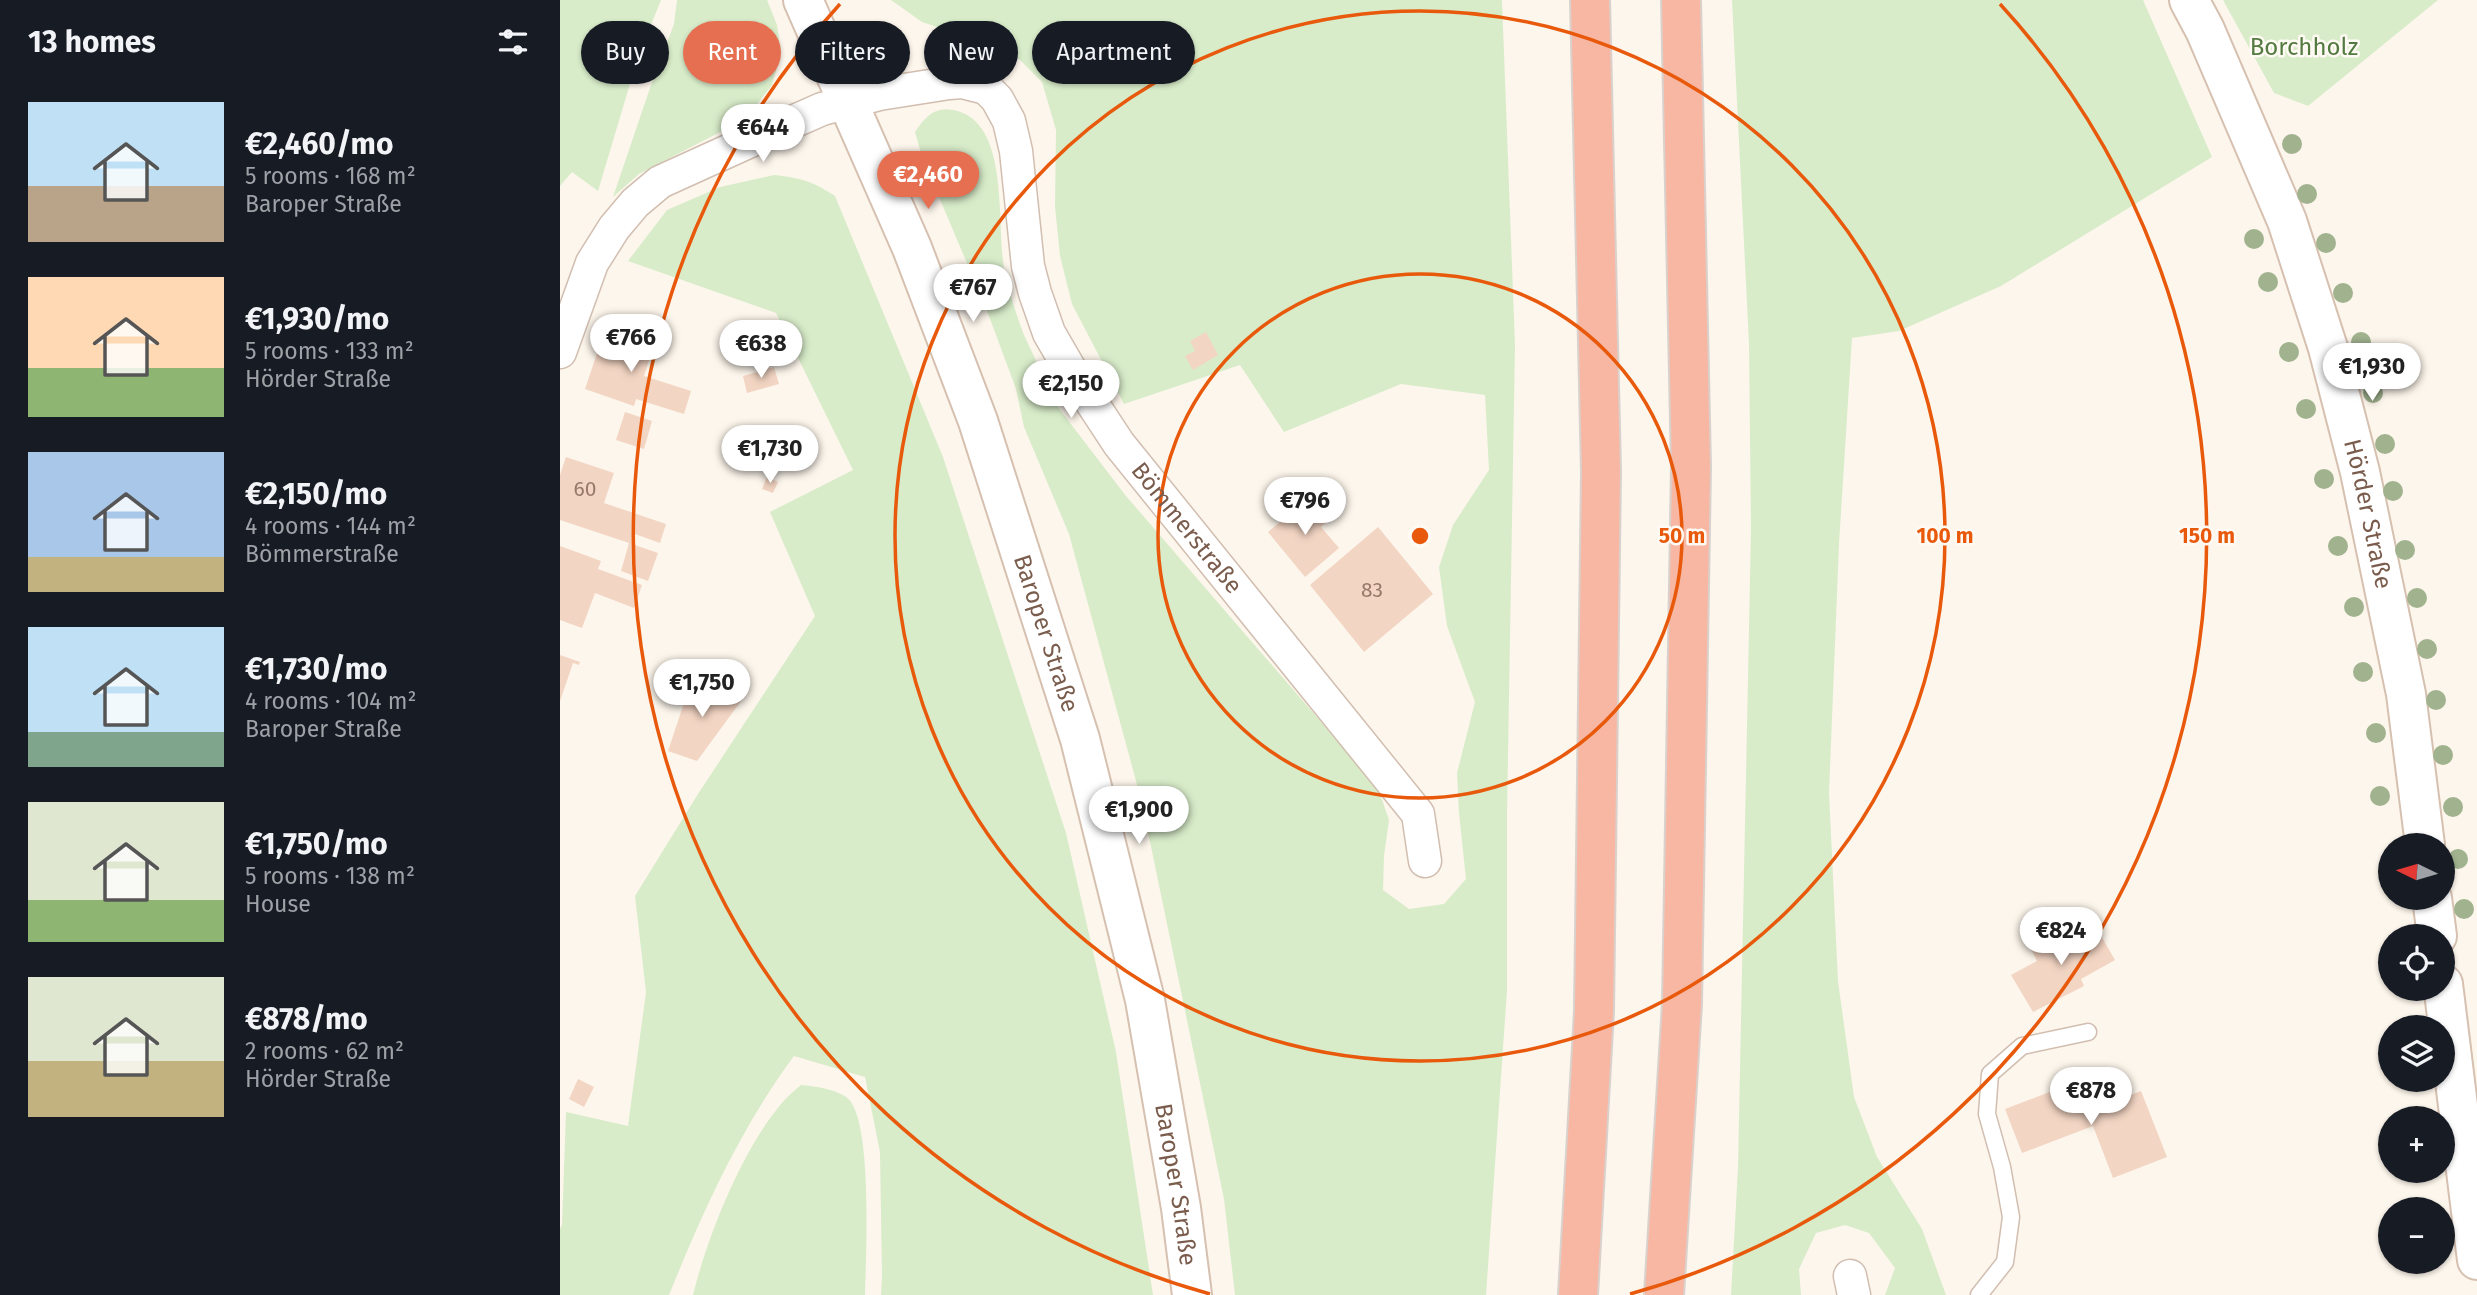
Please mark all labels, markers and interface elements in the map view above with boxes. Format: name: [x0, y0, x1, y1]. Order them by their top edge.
chip: Buy: [581, 21, 669, 84]
chip: Rent: [683, 21, 781, 84]
chip: Filters: [795, 21, 910, 84]
chip: New: [924, 21, 1018, 84]
chip: Apartment: [1032, 21, 1195, 84]
icon: filters: [494, 23, 532, 61]
text: 13 homes: [28, 24, 156, 60]
park label: Borchholz: [2250, 33, 2358, 61]
pin: €644: [722, 104, 804, 164]
text: €644: [737, 113, 789, 141]
text: €2,460/mo: [245, 126, 393, 162]
icon: home: [84, 130, 168, 214]
pin: €2,460: [871, 152, 985, 211]
text: €2,460: [893, 160, 963, 188]
text: 5 rooms · 168 m²: [245, 162, 416, 190]
text: Baroper Straße: [245, 190, 402, 218]
pin: €767: [932, 264, 1014, 324]
text: €767: [949, 273, 997, 301]
text: €1,930/mo: [245, 301, 389, 337]
icon: home: [84, 305, 168, 389]
pin: €766: [590, 314, 672, 374]
pin: €638: [720, 320, 802, 380]
text: €766: [606, 323, 656, 351]
text: €638: [735, 329, 787, 357]
text: 5 rooms · 133 m²: [245, 337, 414, 365]
pin: €1,930: [2315, 344, 2429, 403]
text: €1,930: [2339, 352, 2405, 380]
pin: €2,150: [1014, 360, 1128, 420]
text: Hörder Straße: [245, 365, 391, 393]
text: €2,150: [1039, 369, 1103, 397]
pin: €1,730: [713, 426, 827, 485]
text: €1,730: [737, 434, 803, 462]
street label: Hörder Straße: [2338, 436, 2398, 591]
street label: Bömmerstraße: [1126, 457, 1248, 599]
text: €2,150/mo: [245, 476, 387, 512]
house number: 60: [574, 476, 596, 502]
pin: €796: [1264, 477, 1346, 537]
icon: home: [84, 480, 168, 564]
text: €796: [1280, 486, 1330, 514]
text: 4 rooms · 144 m²: [245, 512, 416, 540]
text: 50 m: [1659, 523, 1705, 549]
text: 100 m: [1916, 523, 1974, 549]
text: 150 m: [2179, 523, 2235, 549]
centre of rings: [1408, 524, 1432, 548]
text: Bömmerstraße: [245, 540, 399, 568]
street label: Baroper Straße: [1008, 551, 1084, 716]
house number: 83: [1361, 577, 1383, 603]
text: €1,730/mo: [245, 651, 388, 687]
icon: home: [84, 655, 168, 739]
pin: €1,750: [645, 660, 759, 719]
text: €1,750: [669, 668, 735, 696]
text: 4 rooms · 104 m²: [245, 687, 416, 715]
text: Baroper Straße: [245, 715, 402, 743]
pin: €1,900: [1082, 786, 1196, 846]
text: €1,900: [1105, 795, 1173, 823]
text: €1,750/mo: [245, 826, 388, 862]
icon: home: [84, 830, 168, 914]
north arrow: [2378, 833, 2455, 910]
map controls: [2378, 833, 2455, 1274]
text: 5 rooms · 138 m²: [245, 862, 415, 890]
text: House: [245, 890, 311, 918]
pin: €824: [2020, 908, 2102, 967]
text: €824: [2036, 916, 2086, 944]
button: locate: [2378, 924, 2455, 1001]
text: €878/mo: [245, 1001, 368, 1037]
icon: home: [84, 1005, 168, 1089]
button: layers: [2378, 1015, 2455, 1092]
text: 2 rooms · 62 m²: [245, 1037, 404, 1065]
text: Hörder Straße: [245, 1065, 391, 1093]
pin: €878: [2050, 1068, 2132, 1127]
text: €878: [2066, 1076, 2116, 1104]
street label: Baroper Straße: [1149, 1101, 1202, 1267]
button: +: [2378, 1106, 2455, 1183]
button: −: [2378, 1197, 2455, 1274]

